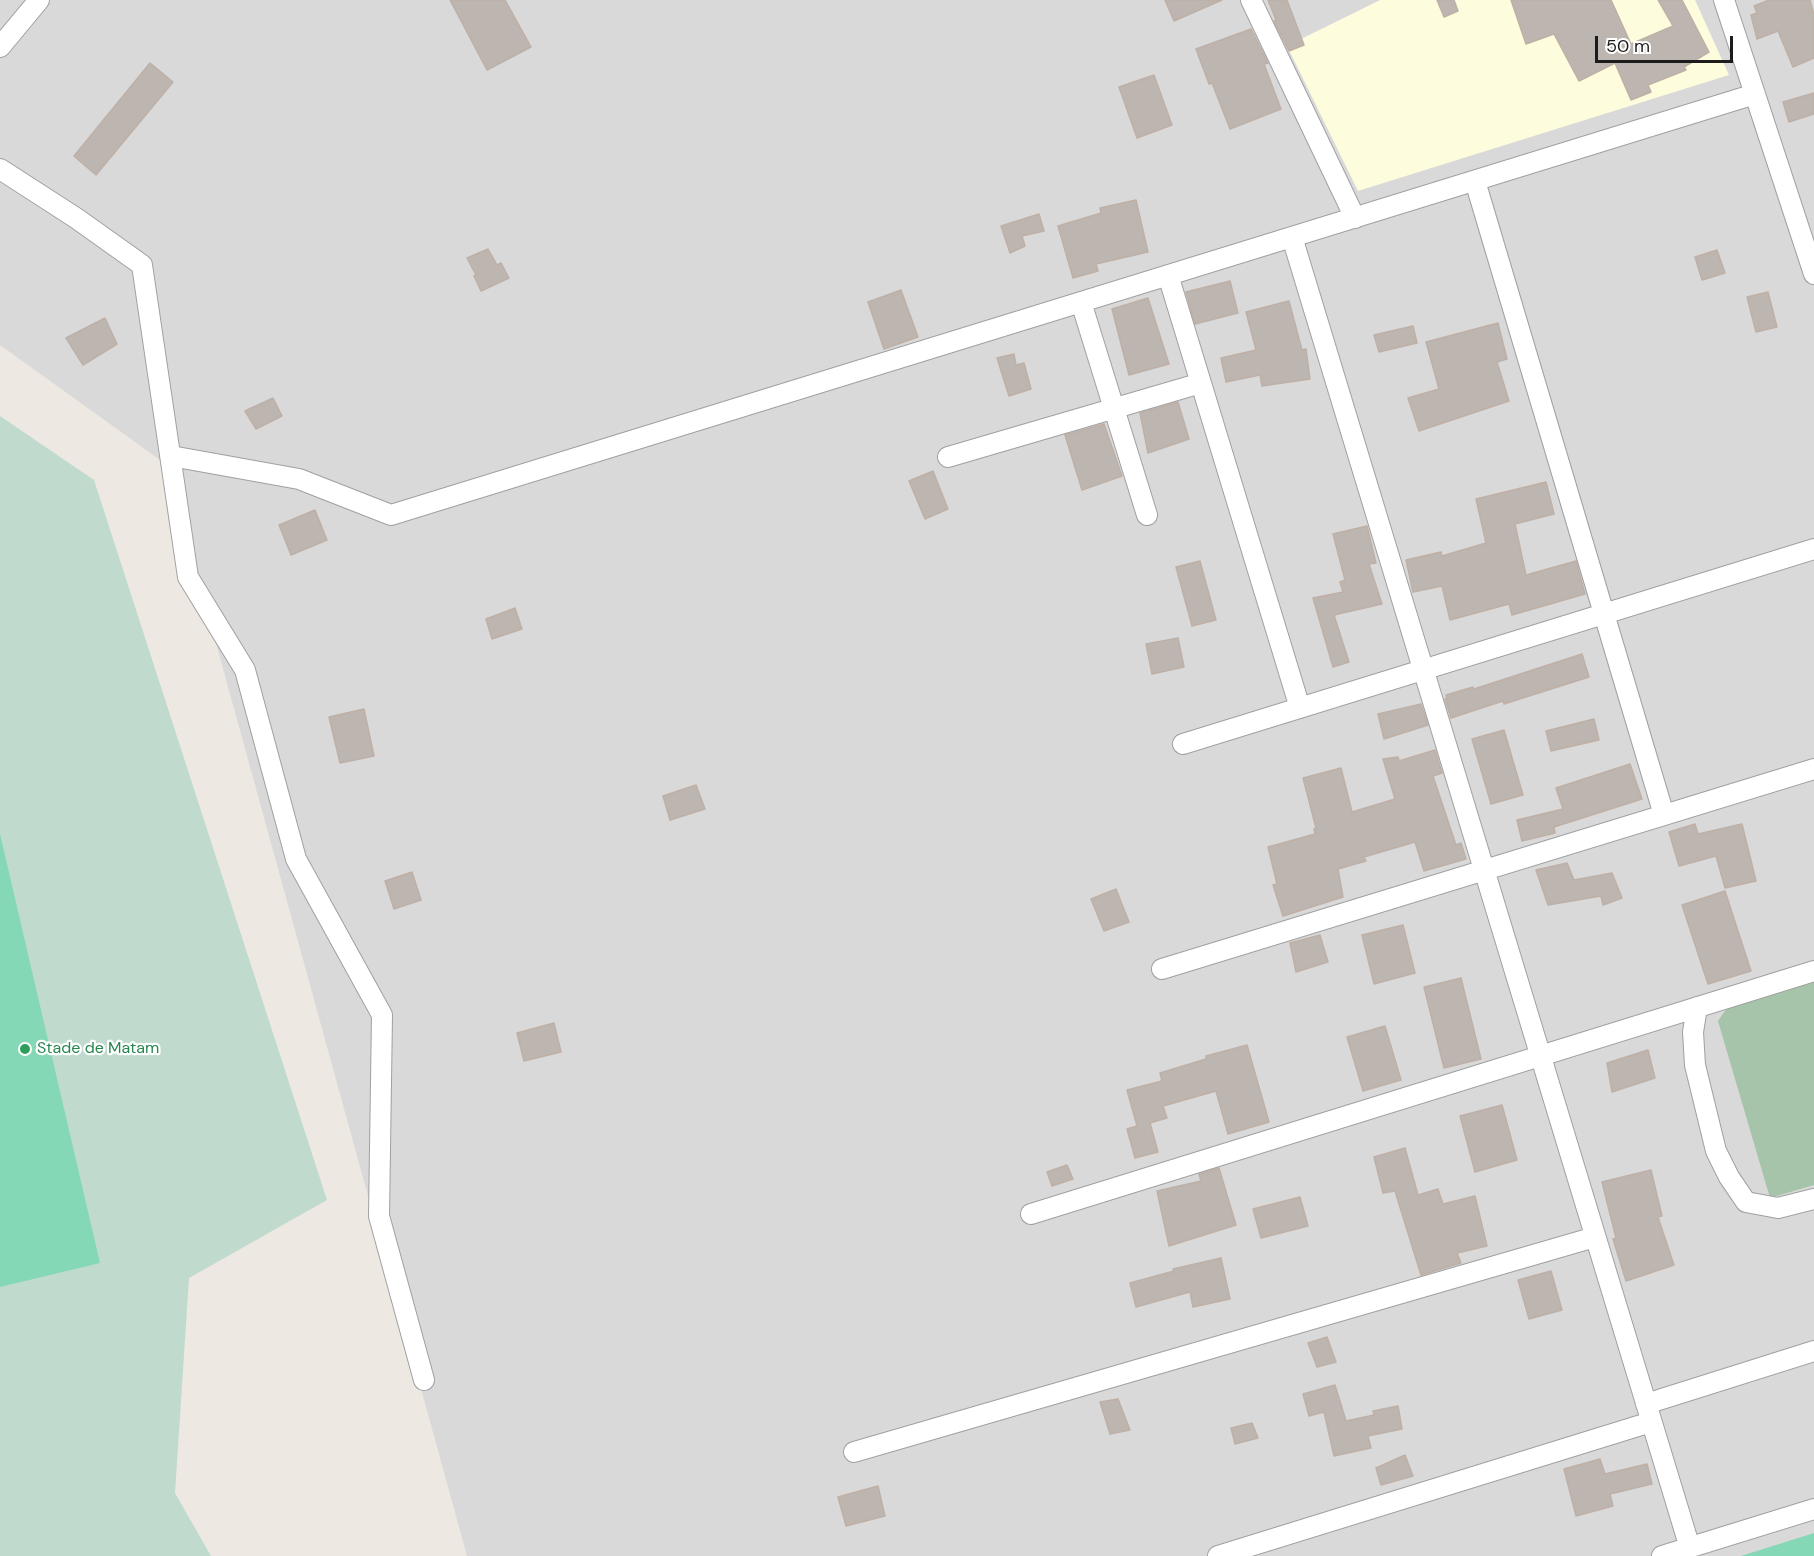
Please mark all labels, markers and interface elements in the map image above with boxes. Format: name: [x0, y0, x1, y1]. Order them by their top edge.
scale bar: [1598, 24, 1736, 62]
text: 50 m: [1606, 34, 1650, 58]
place label: Stade de Matam: [37, 1039, 159, 1059]
marker: Stade de Matam: [18, 1042, 32, 1056]

